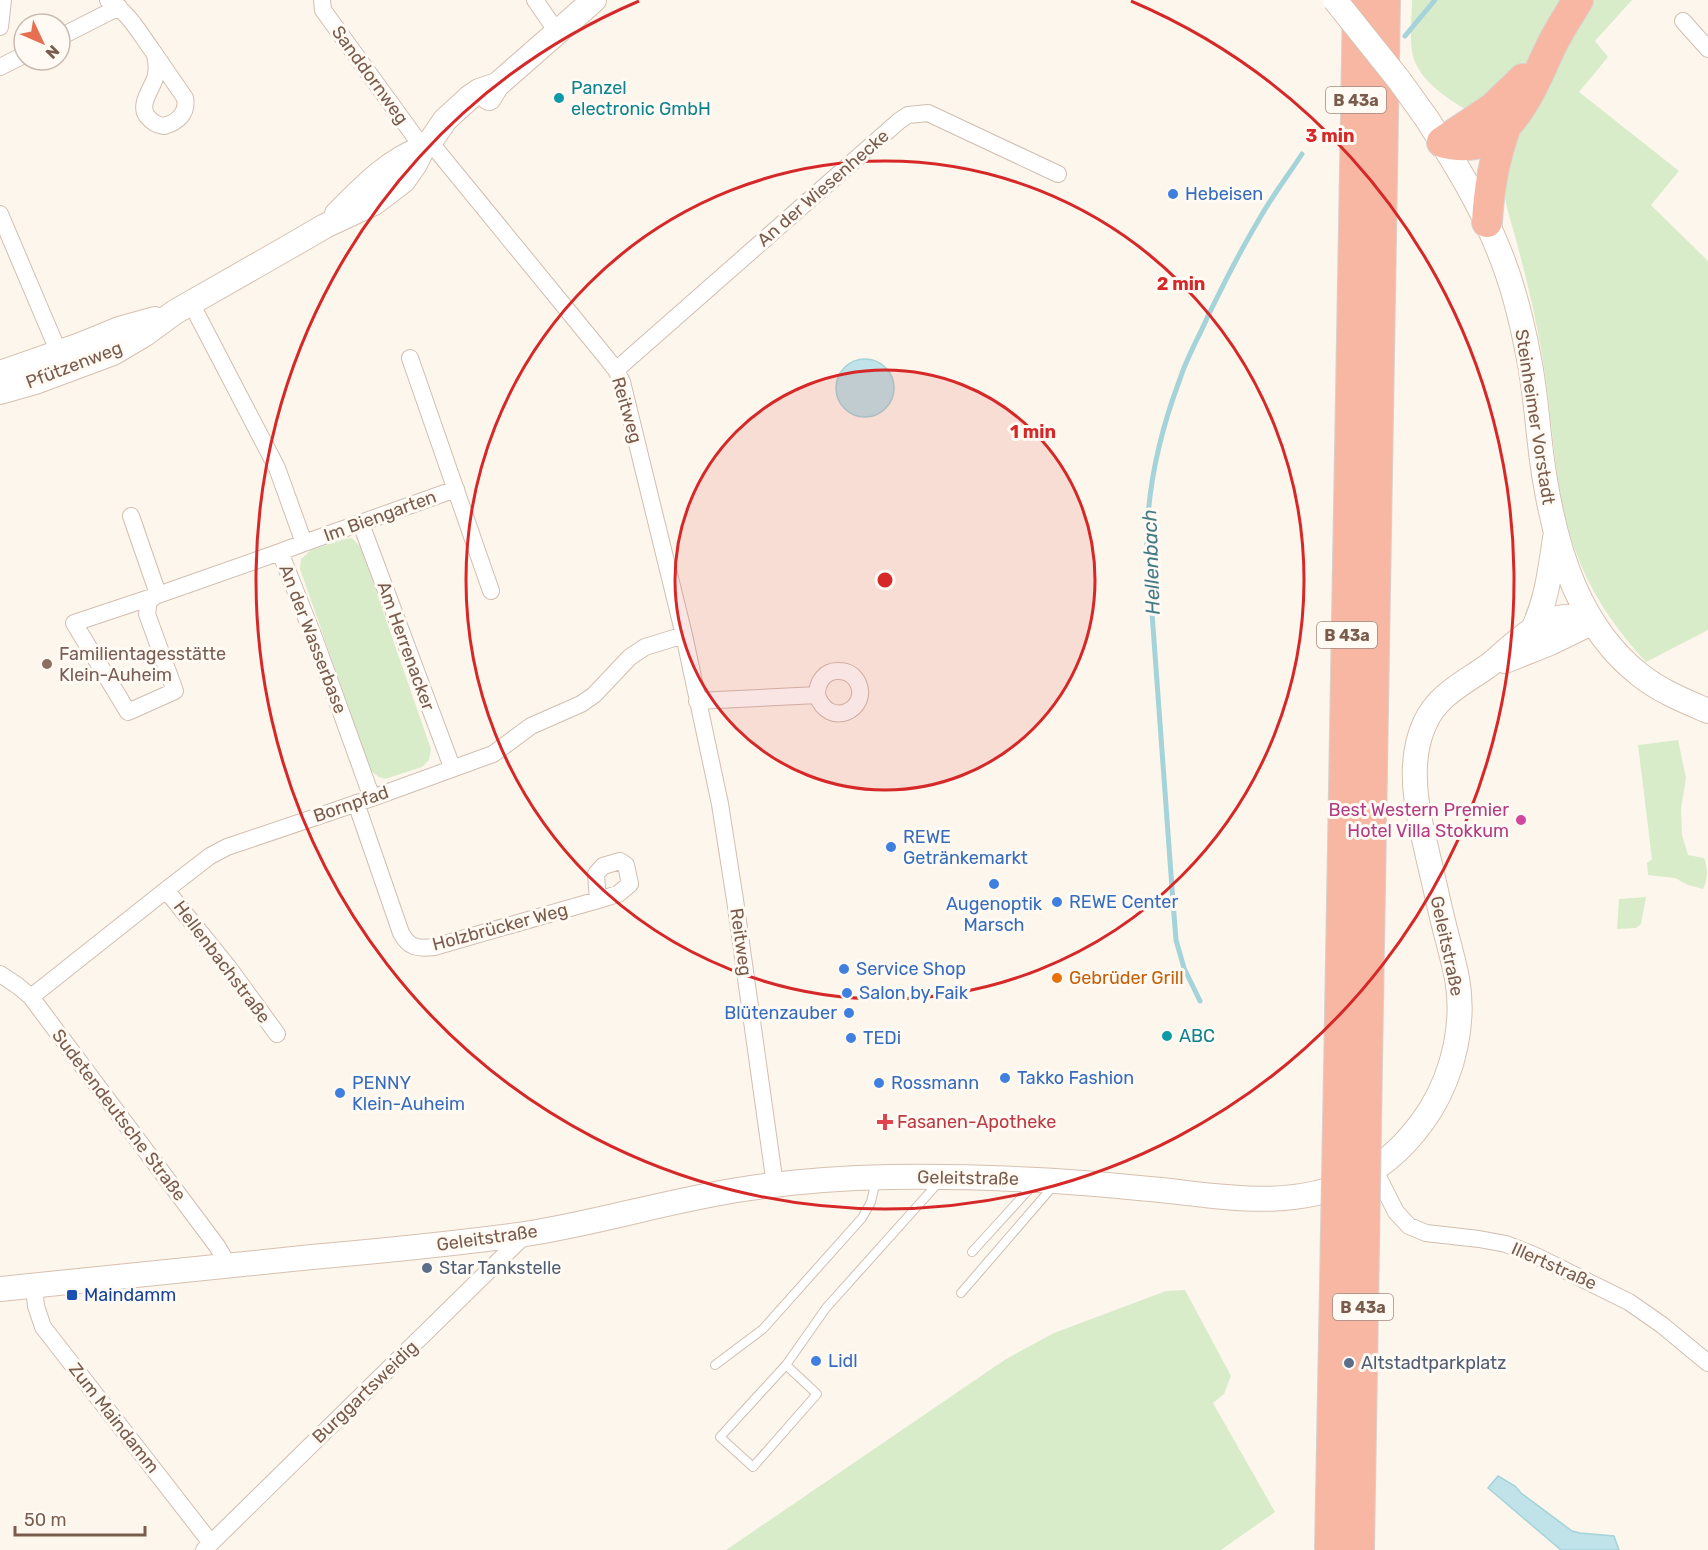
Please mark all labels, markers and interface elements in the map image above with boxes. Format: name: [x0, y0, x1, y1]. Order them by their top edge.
north arrow: [12, 12, 72, 72]
street label: Sanddornweg: [327, 21, 413, 129]
text: N: [42, 41, 63, 63]
place label: Panzel electronic GmbH: [571, 77, 711, 120]
road number: B 43a: [1326, 87, 1386, 113]
marker: Panzel electronic GmbH: [552, 91, 566, 105]
street label: An der Wiesenhecke: [753, 125, 893, 251]
text: 3 min: [1306, 125, 1354, 147]
place label: Hebeisen: [1185, 183, 1263, 205]
marker: Hebeisen: [1166, 187, 1180, 201]
text: 2 min: [1157, 273, 1205, 295]
street label: Steinheimer Vorstadt: [1510, 328, 1560, 506]
street label: Pfützenweg: [23, 337, 125, 393]
street label: Reitweg: [607, 374, 647, 446]
text: 1 min: [1010, 421, 1056, 443]
street label: Im Biengarten: [321, 485, 439, 547]
water label: Hellenbach: [1137, 509, 1165, 615]
street label: An der Wasserbase: [274, 561, 352, 717]
centre of rings: [875, 570, 895, 590]
street label: Am Herrenacker: [372, 579, 440, 714]
road number: B 43a: [1317, 622, 1377, 648]
place label: Familientagesstätte Klein-Auheim: [59, 643, 226, 686]
marker: Familientagesstätte Klein-Auheim: [40, 657, 54, 671]
street label: Bornpfad: [310, 781, 392, 827]
place label: Best Western Premier Hotel Villa Stokkum: [1328, 799, 1509, 842]
marker: Best Western Premier Hotel Villa Stokkum: [1514, 813, 1528, 827]
place label: REWE Getränkemarkt: [903, 826, 1028, 869]
marker: REWE Getränkemarkt: [884, 840, 898, 854]
marker: Augenoptik Marsch: [987, 877, 1001, 891]
place label: REWE Center: [1069, 891, 1178, 913]
place label: Augenoptik Marsch: [946, 893, 1043, 936]
street label: Geleitstraße: [1426, 894, 1468, 998]
marker: REWE Center: [1050, 895, 1064, 909]
street label: Hellenbachstraße: [169, 896, 275, 1028]
street label: Holzbrücker Weg: [430, 898, 570, 956]
street label: Reitweg: [725, 907, 757, 977]
place label: Service Shop: [856, 958, 966, 980]
marker: Service Shop: [837, 962, 851, 976]
place label: Gebrüder Grill: [1069, 967, 1184, 989]
marker: Gebrüder Grill: [1050, 971, 1064, 985]
place label: Salon by Faik: [859, 982, 969, 1004]
marker: Salon by Faik: [840, 986, 854, 1000]
place label: Blütenzauber: [724, 1002, 837, 1024]
marker: Blütenzauber: [842, 1006, 856, 1020]
street label: Sudetendeutsche Straße: [47, 1025, 191, 1205]
place label: ABC: [1179, 1025, 1215, 1047]
place label: TEDi: [863, 1027, 901, 1049]
marker: ABC: [1160, 1029, 1174, 1043]
marker: TEDi: [844, 1031, 858, 1045]
place label: Takko Fashion: [1017, 1067, 1134, 1089]
marker: Takko Fashion: [998, 1071, 1012, 1085]
place label: PENNY Klein-Auheim: [352, 1072, 465, 1115]
place label: Rossmann: [891, 1072, 979, 1094]
marker: Rossmann: [872, 1076, 886, 1090]
marker: PENNY Klein-Auheim: [333, 1086, 347, 1100]
place label: Fasanen-Apotheke: [897, 1111, 1056, 1133]
marker: Fasanen-Apotheke: [878, 1115, 892, 1129]
street label: Geleitstraße: [917, 1166, 1019, 1190]
street label: Geleitstraße: [435, 1220, 539, 1256]
street label: Illertstraße: [1508, 1237, 1600, 1295]
place label: Star Tankstelle: [439, 1257, 561, 1279]
marker: Star Tankstelle: [420, 1261, 434, 1275]
place label: Maindamm: [84, 1284, 176, 1306]
marker: Maindamm: [65, 1288, 79, 1302]
road number: B 43a: [1333, 1294, 1393, 1320]
street label: Burggartsweidig: [308, 1336, 422, 1448]
place label: Lidl: [828, 1350, 858, 1372]
place label: Altstadtparkplatz: [1361, 1352, 1506, 1374]
marker: Lidl: [809, 1354, 823, 1368]
marker: Altstadtparkplatz: [1342, 1356, 1356, 1370]
street label: Zum Maindamm: [64, 1358, 164, 1478]
scale bar: [15, 1499, 146, 1537]
text: 50 m: [24, 1509, 67, 1531]

